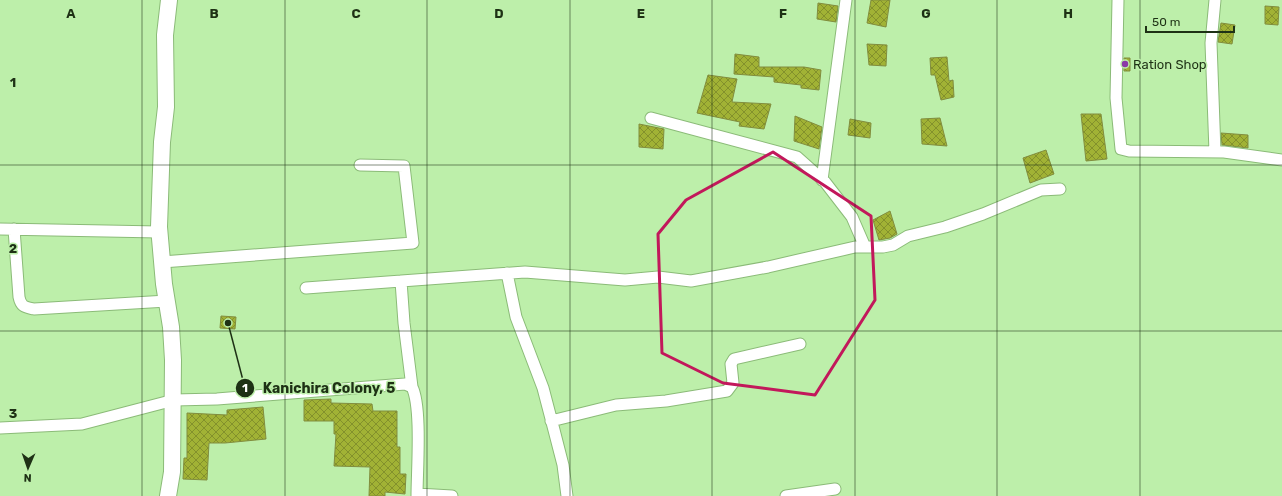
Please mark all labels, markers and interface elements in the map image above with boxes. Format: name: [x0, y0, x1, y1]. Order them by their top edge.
text: A: [66, 6, 76, 21]
text: B: [209, 6, 219, 21]
text: C: [351, 6, 361, 21]
text: D: [494, 6, 504, 21]
text: E: [637, 6, 645, 21]
text: F: [779, 6, 787, 21]
text: G: [921, 6, 931, 21]
text: H: [1063, 6, 1073, 21]
scale bar: [1146, 8, 1234, 34]
text: 50 m: [1152, 15, 1180, 29]
place label: Ration Shop: [1133, 57, 1207, 72]
marker: Ration Shop: [1120, 59, 1130, 69]
text: 1: [10, 75, 16, 90]
text: 2: [9, 241, 17, 256]
callout: Kanichira Colony, 5: [235, 375, 404, 401]
text: Kanichira Colony, 5: [263, 380, 395, 397]
text: 1: [242, 381, 248, 395]
text: 3: [9, 406, 18, 421]
north arrow: [8, 448, 48, 488]
text: N: [23, 471, 32, 484]

